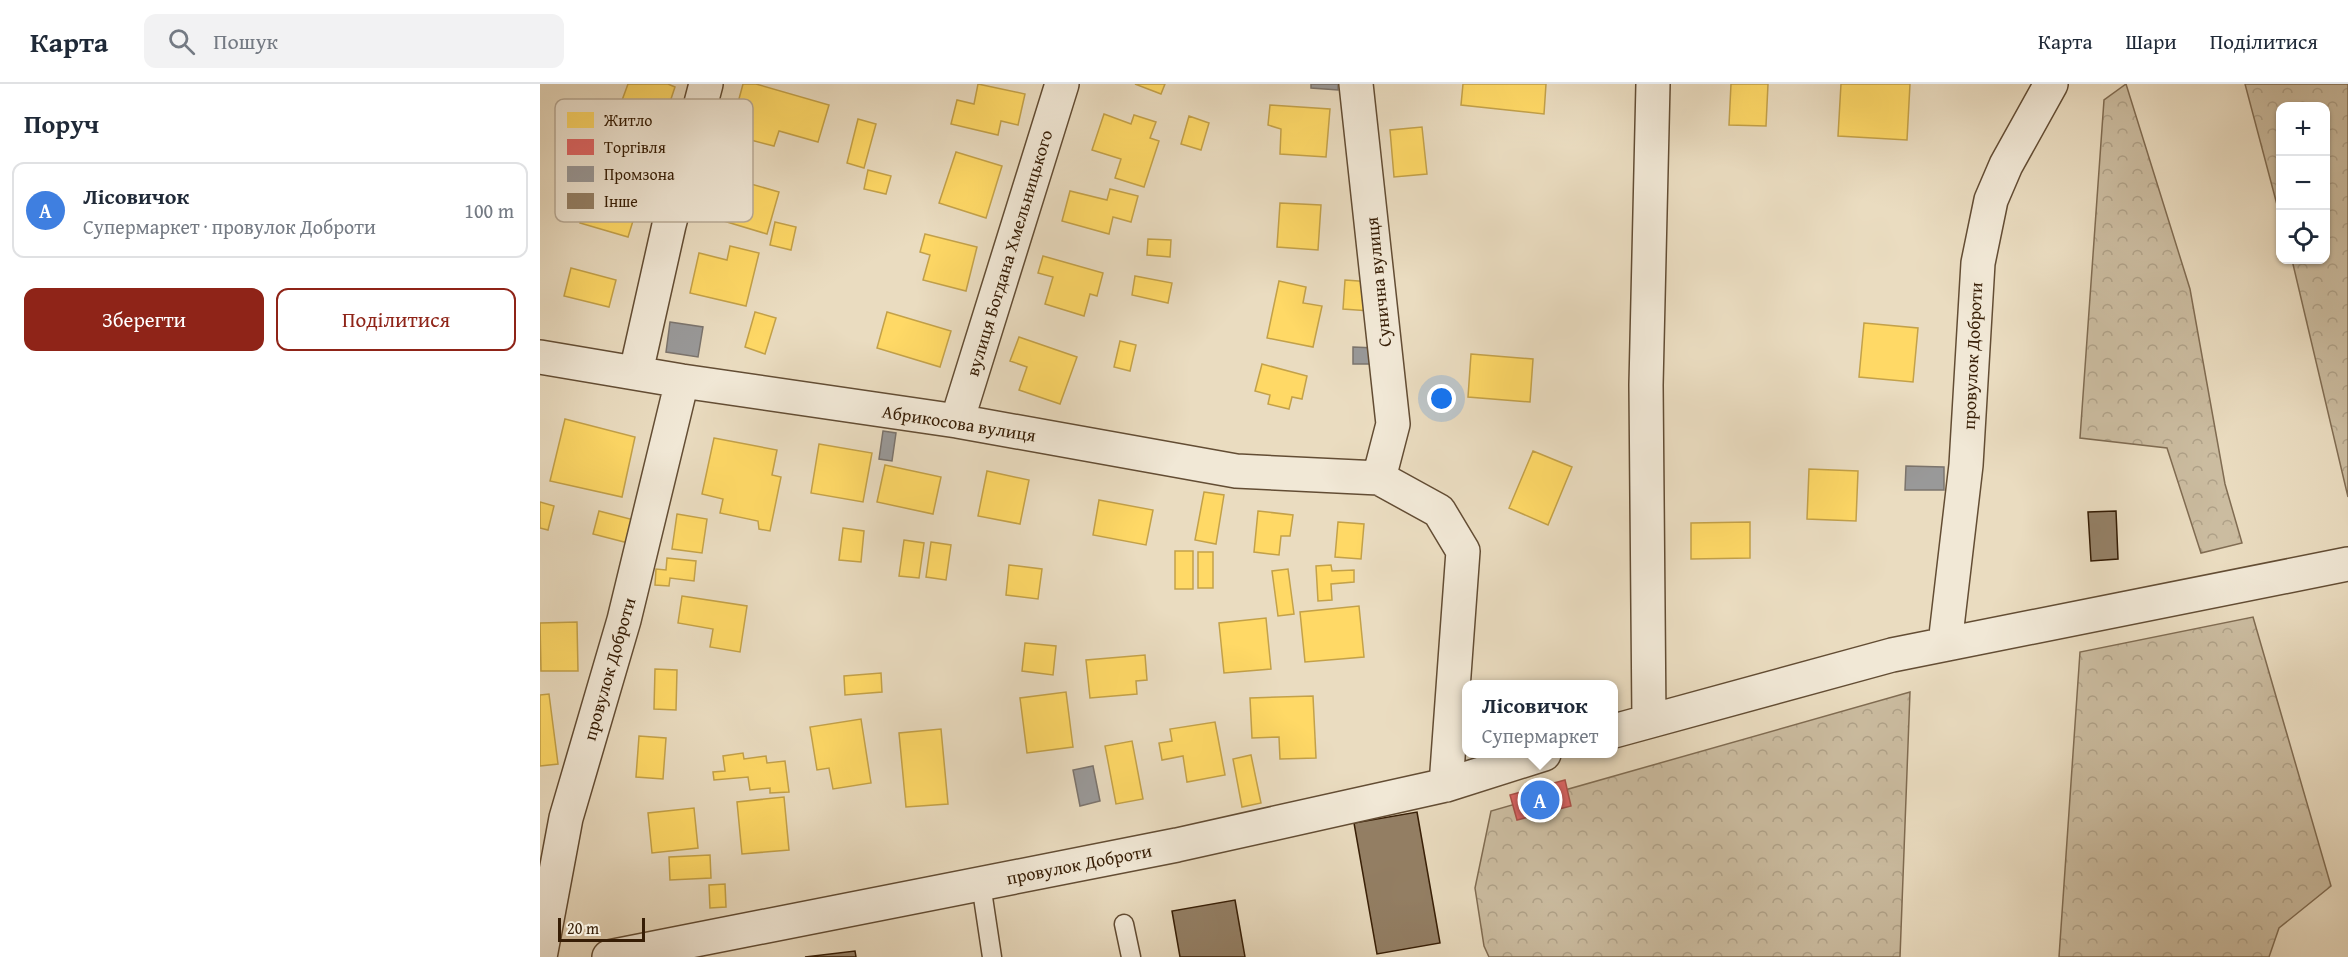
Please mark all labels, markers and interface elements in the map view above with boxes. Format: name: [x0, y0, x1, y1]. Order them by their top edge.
search box: [144, 14, 564, 68]
text: Карта: [30, 21, 108, 62]
icon: search: [165, 25, 198, 58]
text: Пошук: [213, 25, 278, 57]
text: Карта: [2038, 26, 2092, 57]
text: Шари: [2125, 26, 2177, 57]
text: Поділитися: [2210, 26, 2318, 57]
legend: [555, 99, 753, 222]
map controls: [2276, 102, 2330, 264]
button: +: [2276, 102, 2330, 156]
text: Поруч: [24, 104, 99, 143]
text: Житло: [603, 108, 652, 132]
street label: вулиця Богдана Хмельницького: [959, 126, 1059, 380]
text: Торгівля: [604, 135, 666, 159]
button: −: [2276, 156, 2330, 210]
text: Промзона: [604, 162, 675, 186]
text: Лісовичок: [83, 180, 189, 212]
text: Інше: [604, 189, 638, 213]
text: A: [39, 196, 52, 225]
text: 100 m: [464, 196, 514, 225]
button: locate: [2276, 210, 2330, 264]
text: Супермаркет · провулок Доброти: [83, 212, 376, 241]
street label: Сунична вулиця: [1358, 216, 1398, 348]
street label: провулок Доброти: [1955, 281, 1989, 430]
button: Зберегти: [24, 288, 264, 351]
button: Поділитися: [276, 288, 516, 351]
your location: [1427, 384, 1456, 413]
street label: Абрикосова вулиця: [880, 397, 1038, 449]
street label: провулок Доброти: [576, 594, 642, 744]
popup: [1462, 680, 1618, 758]
text: Лісовичок: [1482, 689, 1588, 721]
text: Супермаркет: [1482, 721, 1598, 750]
pin: A: [1520, 778, 1560, 822]
street label: провулок Доброти: [1004, 837, 1154, 891]
scale bar: [558, 915, 645, 942]
text: 20 m: [567, 916, 599, 940]

